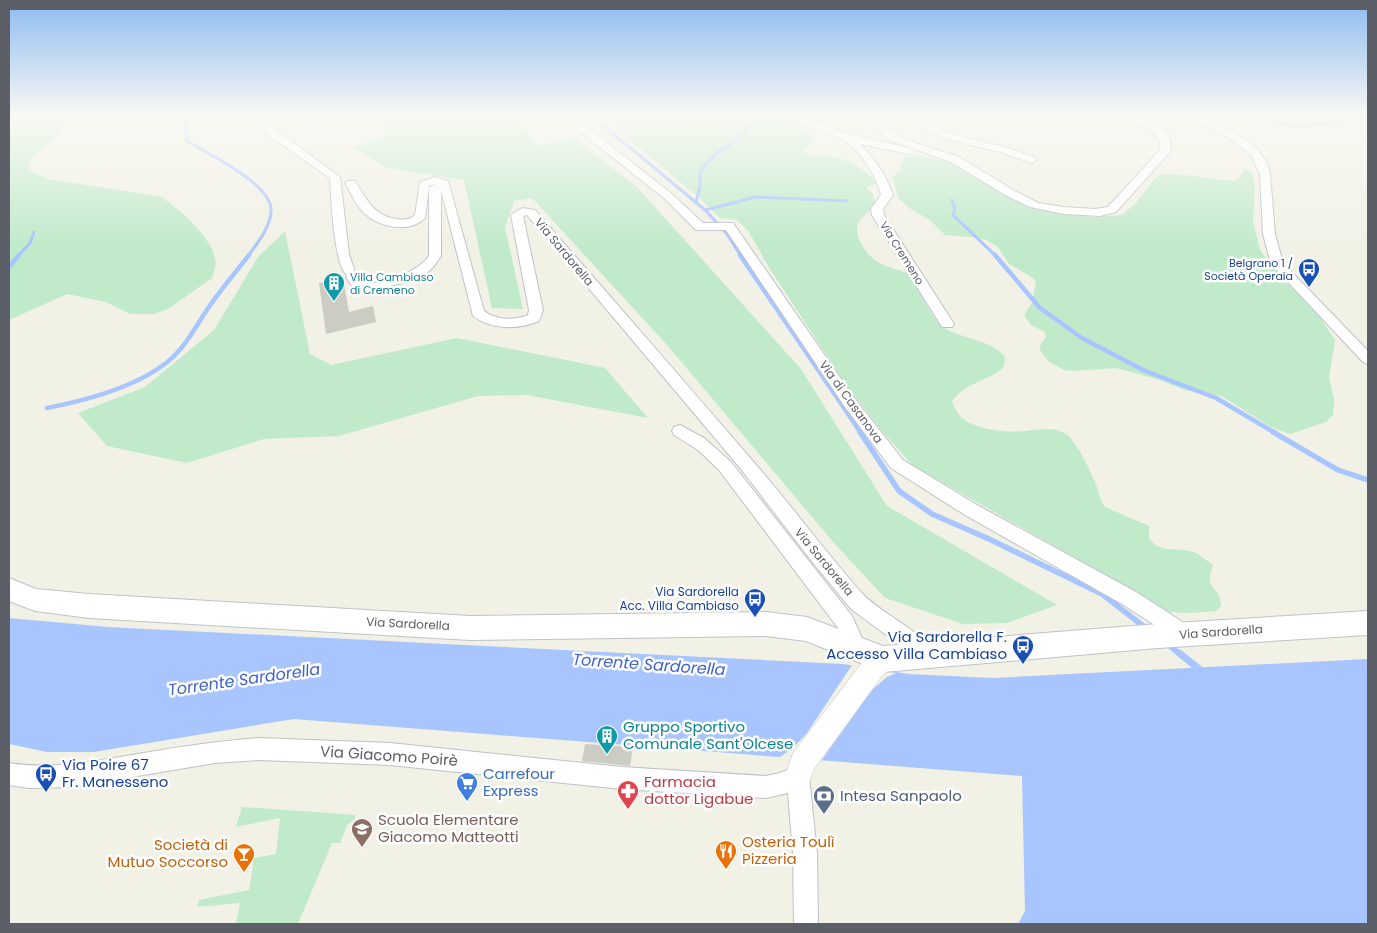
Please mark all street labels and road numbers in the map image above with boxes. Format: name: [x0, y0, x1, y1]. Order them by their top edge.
street label: Via Sardorella: [531, 214, 598, 289]
street label: Via Cremeno: [876, 218, 928, 288]
street label: Via di Casanova: [816, 357, 887, 447]
street label: Via Sardorella: [791, 524, 858, 599]
street label: Via Sardorella: [366, 613, 450, 634]
street label: Via Sardorella: [1179, 620, 1263, 643]
street label: Via Giacomo Poirè: [319, 740, 459, 771]

